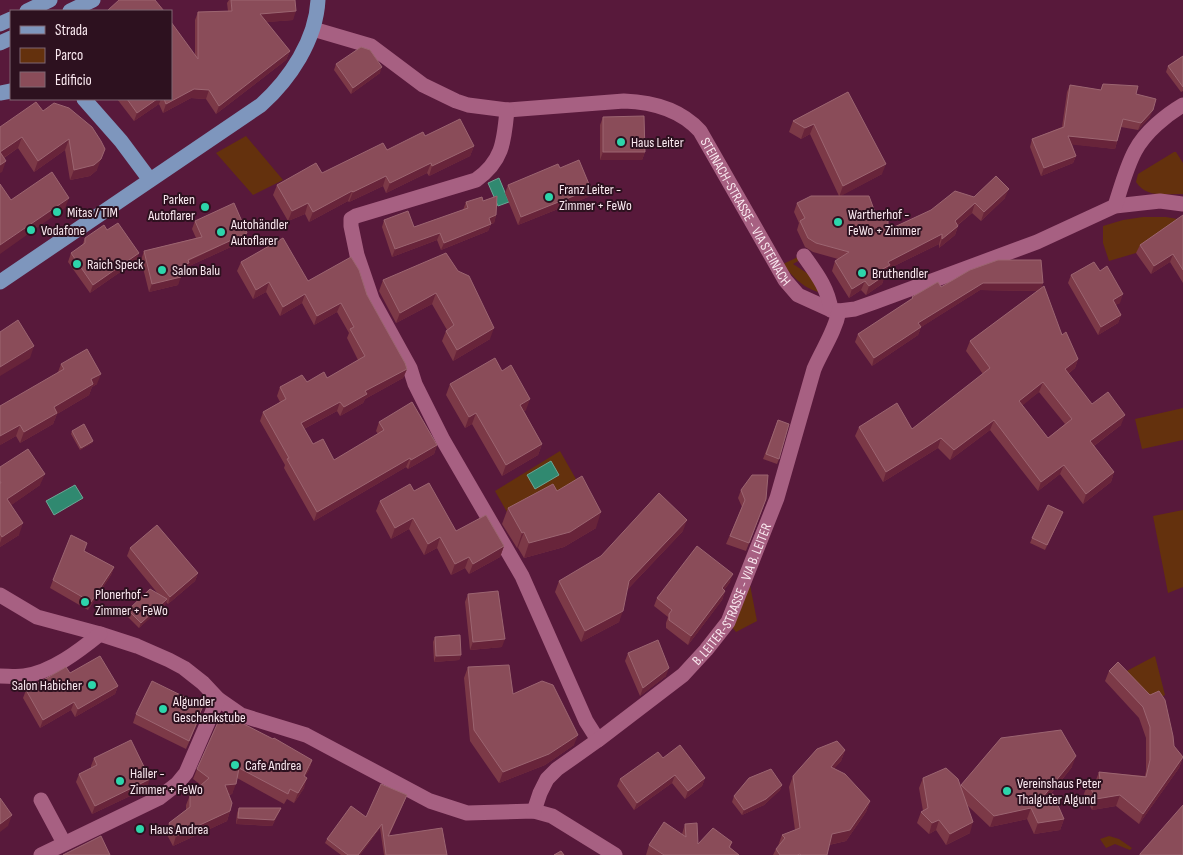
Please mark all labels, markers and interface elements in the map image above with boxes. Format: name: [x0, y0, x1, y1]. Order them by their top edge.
legend: [10, 10, 172, 100]
text: Strada: [55, 21, 88, 40]
text: Parco: [55, 46, 83, 65]
text: Edificio: [55, 71, 92, 90]
place label: Haus Leiter: [631, 134, 684, 151]
street label: STEINACH-STRASSE - VIA STEINACH: [697, 134, 795, 289]
marker: Haus Leiter: [615, 136, 627, 148]
place label: Franz Leiter - Zimmer + FeWo: [559, 181, 632, 214]
place label: Parken Autoflarer: [147, 191, 195, 224]
marker: Franz Leiter - Zimmer + FeWo: [543, 191, 555, 203]
marker: Parken Autoflarer: [199, 201, 211, 213]
place label: Mitas / TIM: [67, 204, 118, 221]
marker: Mitas / TIM: [51, 206, 63, 218]
place label: Wartherhof - FeWo + Zimmer: [848, 206, 921, 239]
place label: Autohändler Autoflarer: [230, 216, 288, 249]
marker: Wartherhof - FeWo + Zimmer: [832, 216, 844, 228]
place label: Vodafone: [41, 222, 85, 239]
marker: Vodafone: [25, 224, 37, 236]
marker: Autohändler Autoflarer: [215, 226, 227, 238]
place label: Raich Speck: [87, 256, 144, 273]
marker: Raich Speck: [71, 258, 83, 270]
place label: Salon Balu: [172, 262, 220, 279]
marker: Salon Balu: [156, 264, 168, 276]
place label: Bruthendler: [872, 265, 928, 282]
marker: Bruthendler: [856, 267, 868, 279]
street label: B. LEITER-STRASSE - VIA B. LEITER: [688, 520, 775, 668]
place label: Plonerhof - Zimmer + FeWo: [95, 586, 168, 619]
marker: Plonerhof - Zimmer + FeWo: [79, 596, 91, 608]
place label: Salon Habicher: [12, 677, 82, 694]
marker: Salon Habicher: [86, 679, 98, 691]
place label: Algunder Geschenkstube: [172, 693, 246, 726]
marker: Algunder Geschenkstube: [157, 703, 169, 715]
place label: Cafe Andrea: [245, 757, 301, 774]
marker: Cafe Andrea: [229, 759, 241, 771]
place label: Haller - Zimmer + FeWo: [130, 765, 203, 798]
marker: Haller - Zimmer + FeWo: [114, 775, 126, 787]
place label: Vereinshaus Peter Thalguter Algund: [1017, 775, 1101, 808]
marker: Vereinshaus Peter Thalguter Algund: [1001, 785, 1013, 797]
place label: Haus Andrea: [150, 821, 209, 838]
marker: Haus Andrea: [134, 823, 146, 835]

